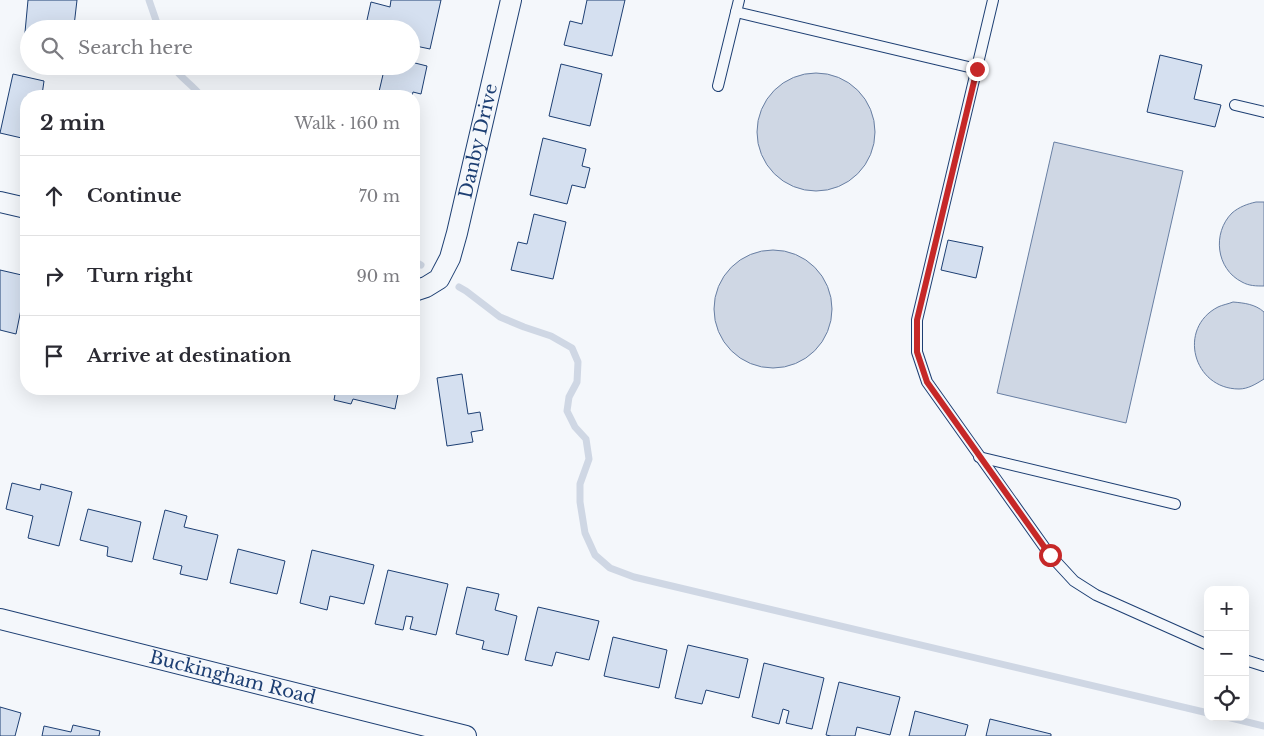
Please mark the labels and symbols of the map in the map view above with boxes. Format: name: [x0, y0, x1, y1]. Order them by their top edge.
route end: [966, 58, 989, 81]
street label: Danby Drive: [454, 81, 502, 201]
route start: [1039, 544, 1062, 567]
street label: Buckingham Road: [147, 646, 318, 709]

